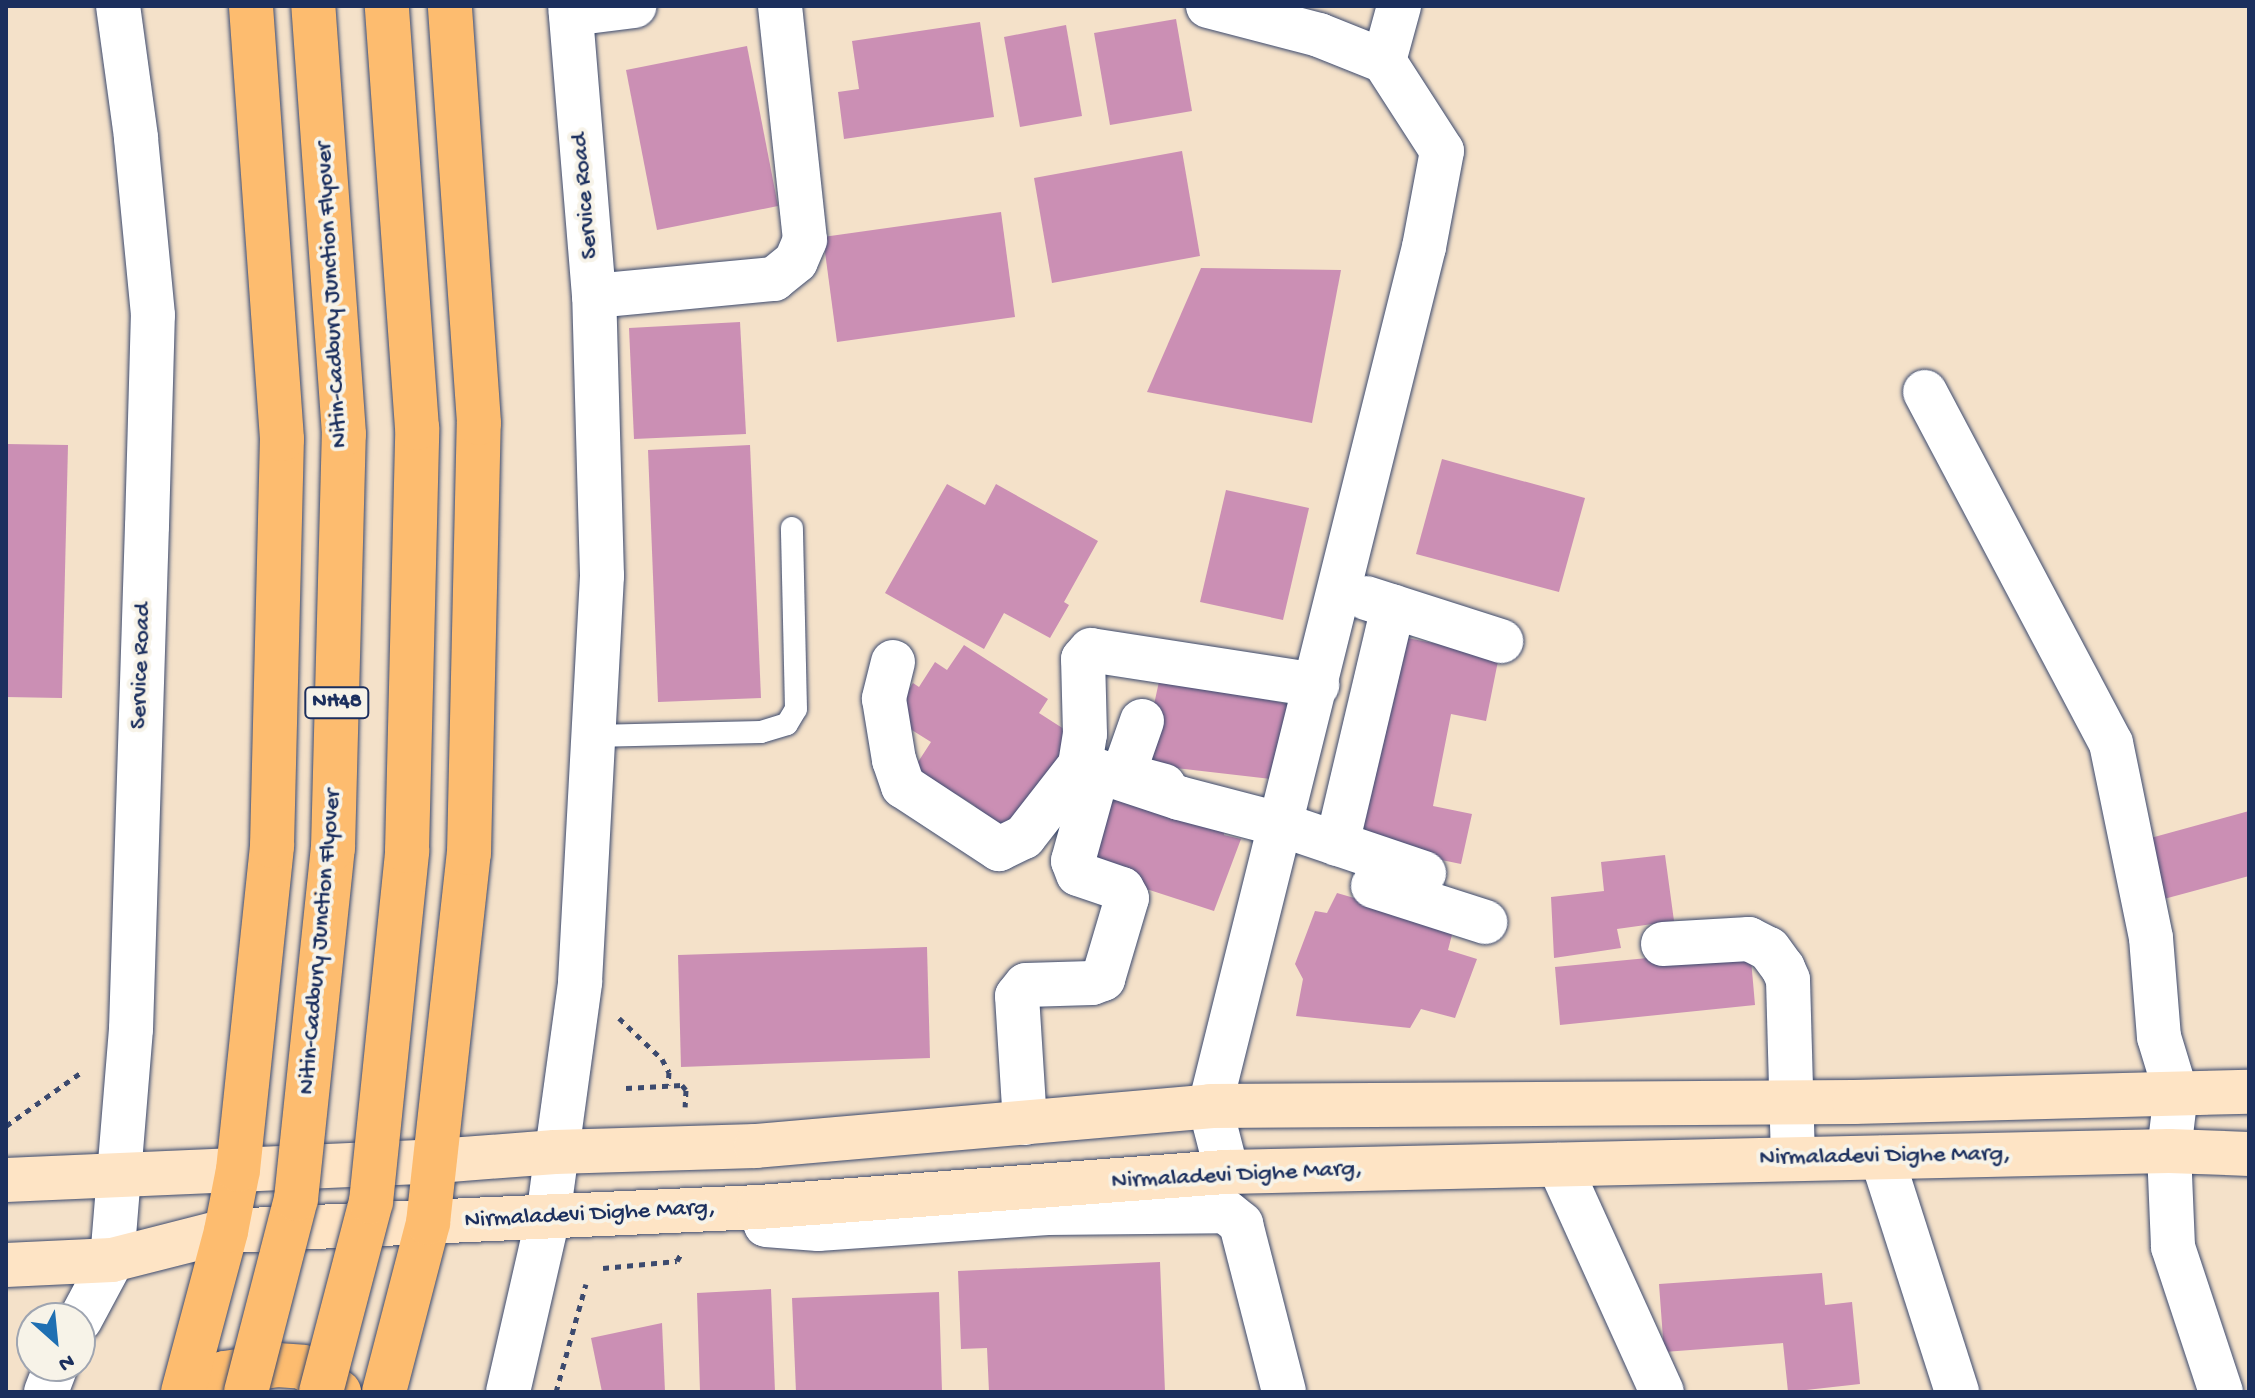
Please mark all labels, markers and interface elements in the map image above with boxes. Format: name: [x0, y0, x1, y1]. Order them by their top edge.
street label: Service Road: [566, 132, 606, 260]
street label: Nitin-Cadbury Junction Flyover: [311, 141, 355, 449]
street label: Service Road: [125, 602, 159, 730]
road number: NH48: [303, 685, 371, 721]
street label: Nitin-Cadbury Junction Flyover: [293, 788, 349, 1096]
street label: Nirmaladevi Dighe Marg,: [1759, 1140, 2011, 1174]
street label: Nirmaladevi Dighe Marg,: [1111, 1155, 1363, 1197]
street label: Nirmaladevi Dighe Marg,: [464, 1194, 716, 1236]
north arrow: [16, 1302, 96, 1382]
text: N: [54, 1347, 78, 1376]

